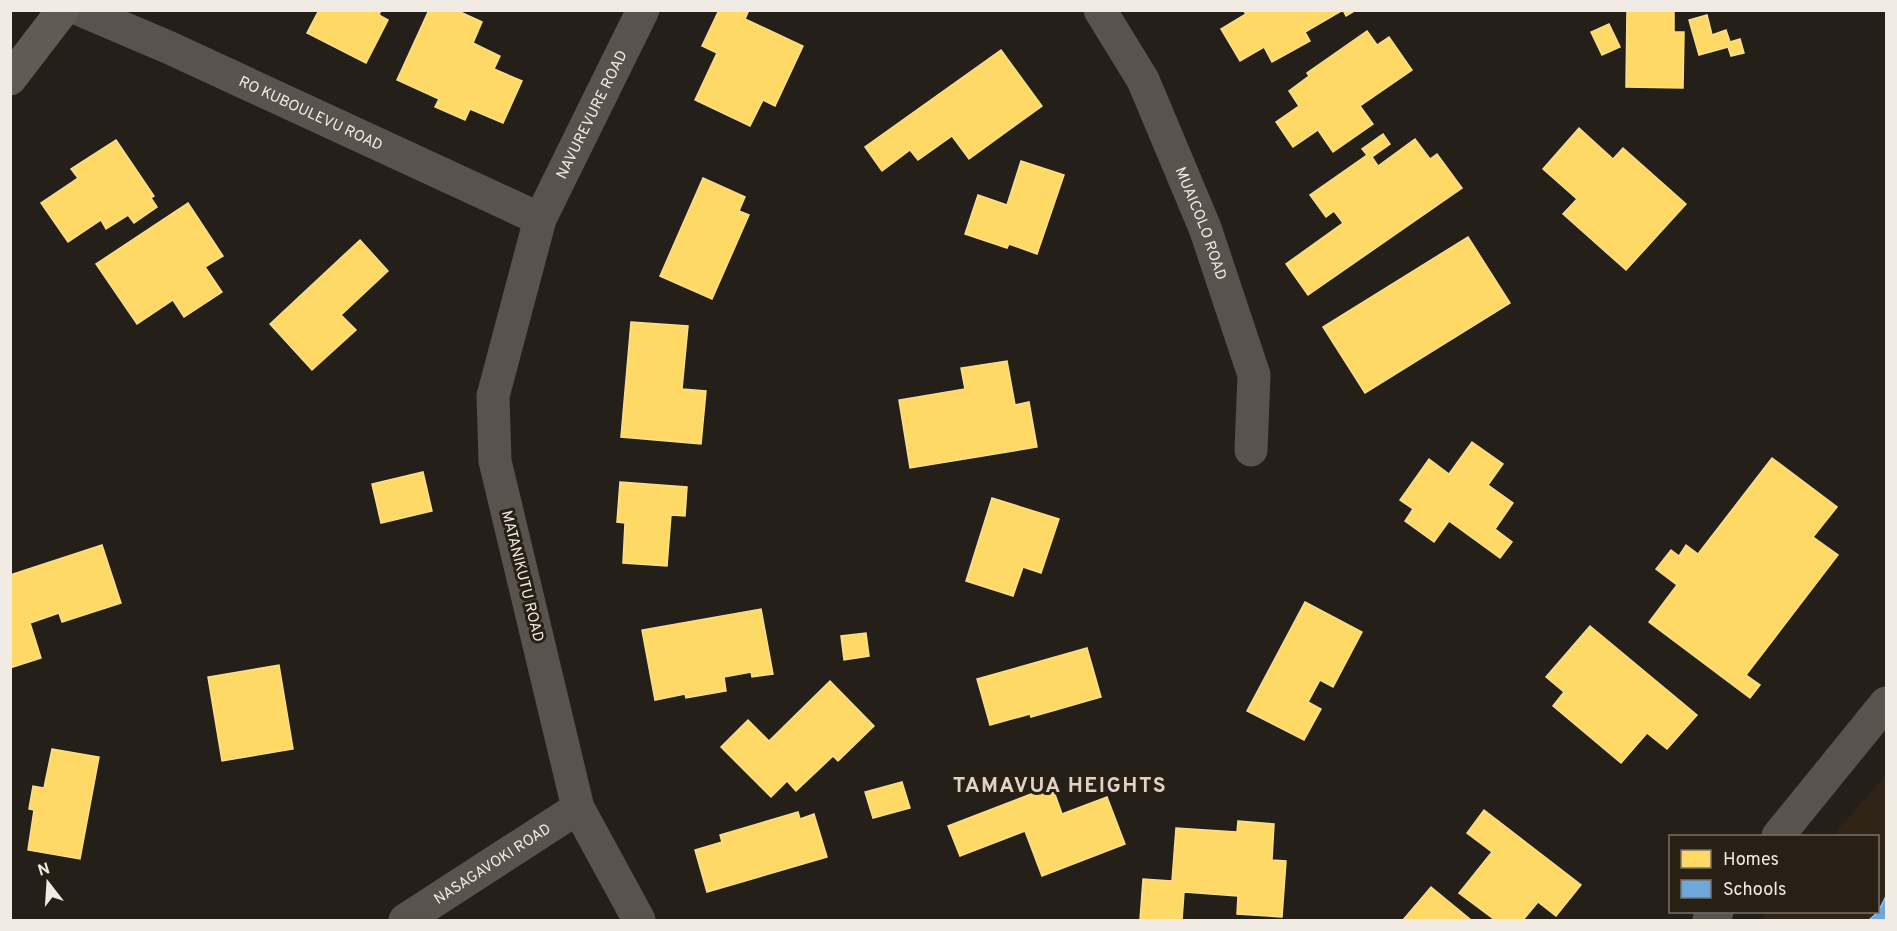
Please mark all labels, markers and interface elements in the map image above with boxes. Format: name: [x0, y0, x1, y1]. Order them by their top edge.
street label: NAVUREVURE ROAD: [553, 48, 633, 183]
street label: RO KUBOULEVU ROAD: [235, 73, 385, 156]
street label: MUAICOLO ROAD: [1170, 165, 1230, 283]
street label: MATANIKUTU ROAD: [496, 509, 547, 644]
district label: TAMAVUA HEIGHTS: [953, 773, 1167, 800]
street label: NASAGAVOKI ROAD: [431, 820, 555, 910]
legend: [1669, 835, 1879, 913]
text: Homes: [1723, 849, 1779, 872]
north arrow: [18, 853, 78, 913]
text: N: [36, 859, 53, 882]
text: Schools: [1723, 879, 1786, 902]

